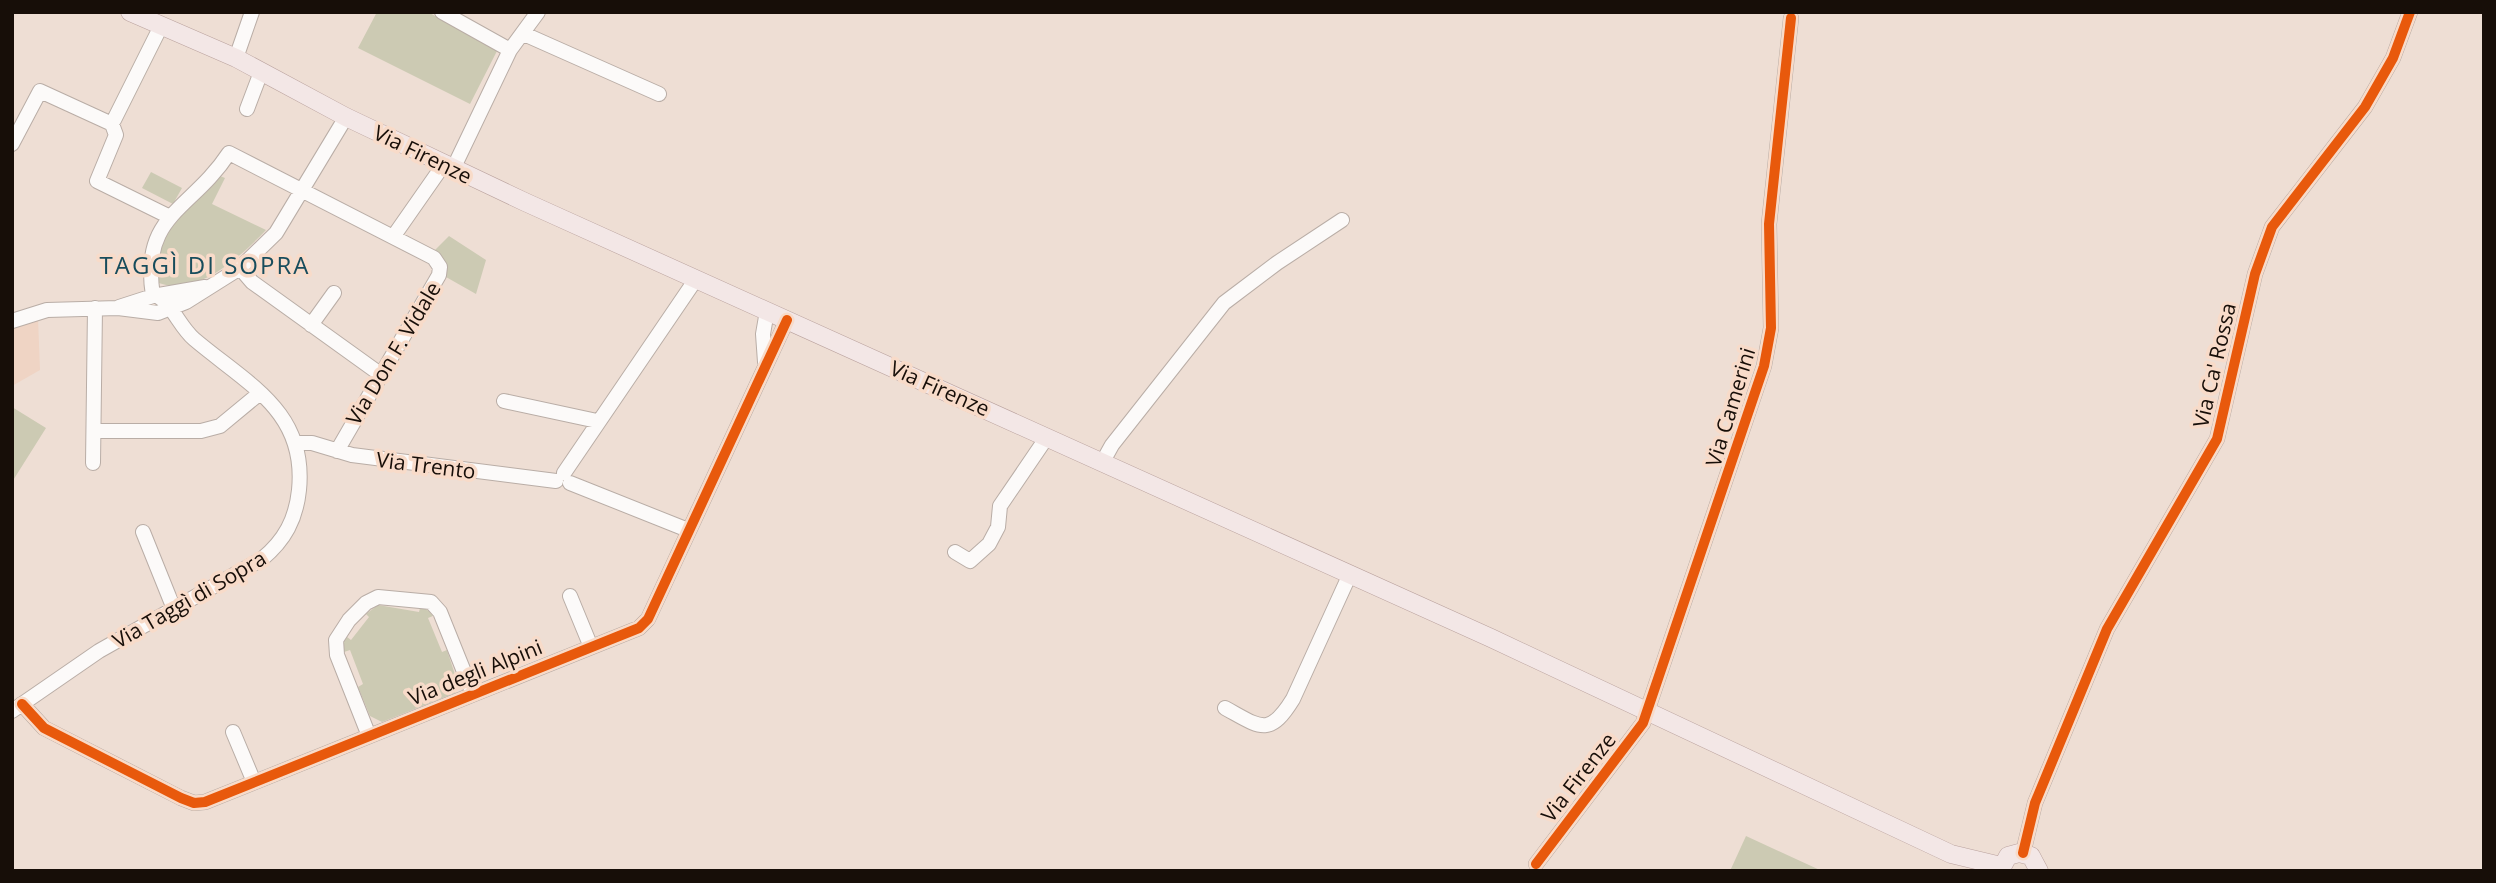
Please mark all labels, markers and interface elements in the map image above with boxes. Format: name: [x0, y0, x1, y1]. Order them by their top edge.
street label: Via Firenze: [369, 118, 477, 190]
district label: TAGGÌ DI SOPRA: [100, 248, 310, 281]
street label: Via Don F. Vidale: [339, 276, 447, 430]
street label: Via Ca' Rossa: [2186, 300, 2242, 430]
street label: Via Camerini: [1699, 344, 1761, 470]
street label: Via Firenze: [886, 354, 994, 422]
street label: Via Trento: [375, 445, 477, 485]
street label: Via Taggì di Sopra: [107, 544, 271, 654]
street label: Via degli Alpini: [404, 632, 546, 712]
street label: Via Firenze: [1534, 727, 1622, 827]

